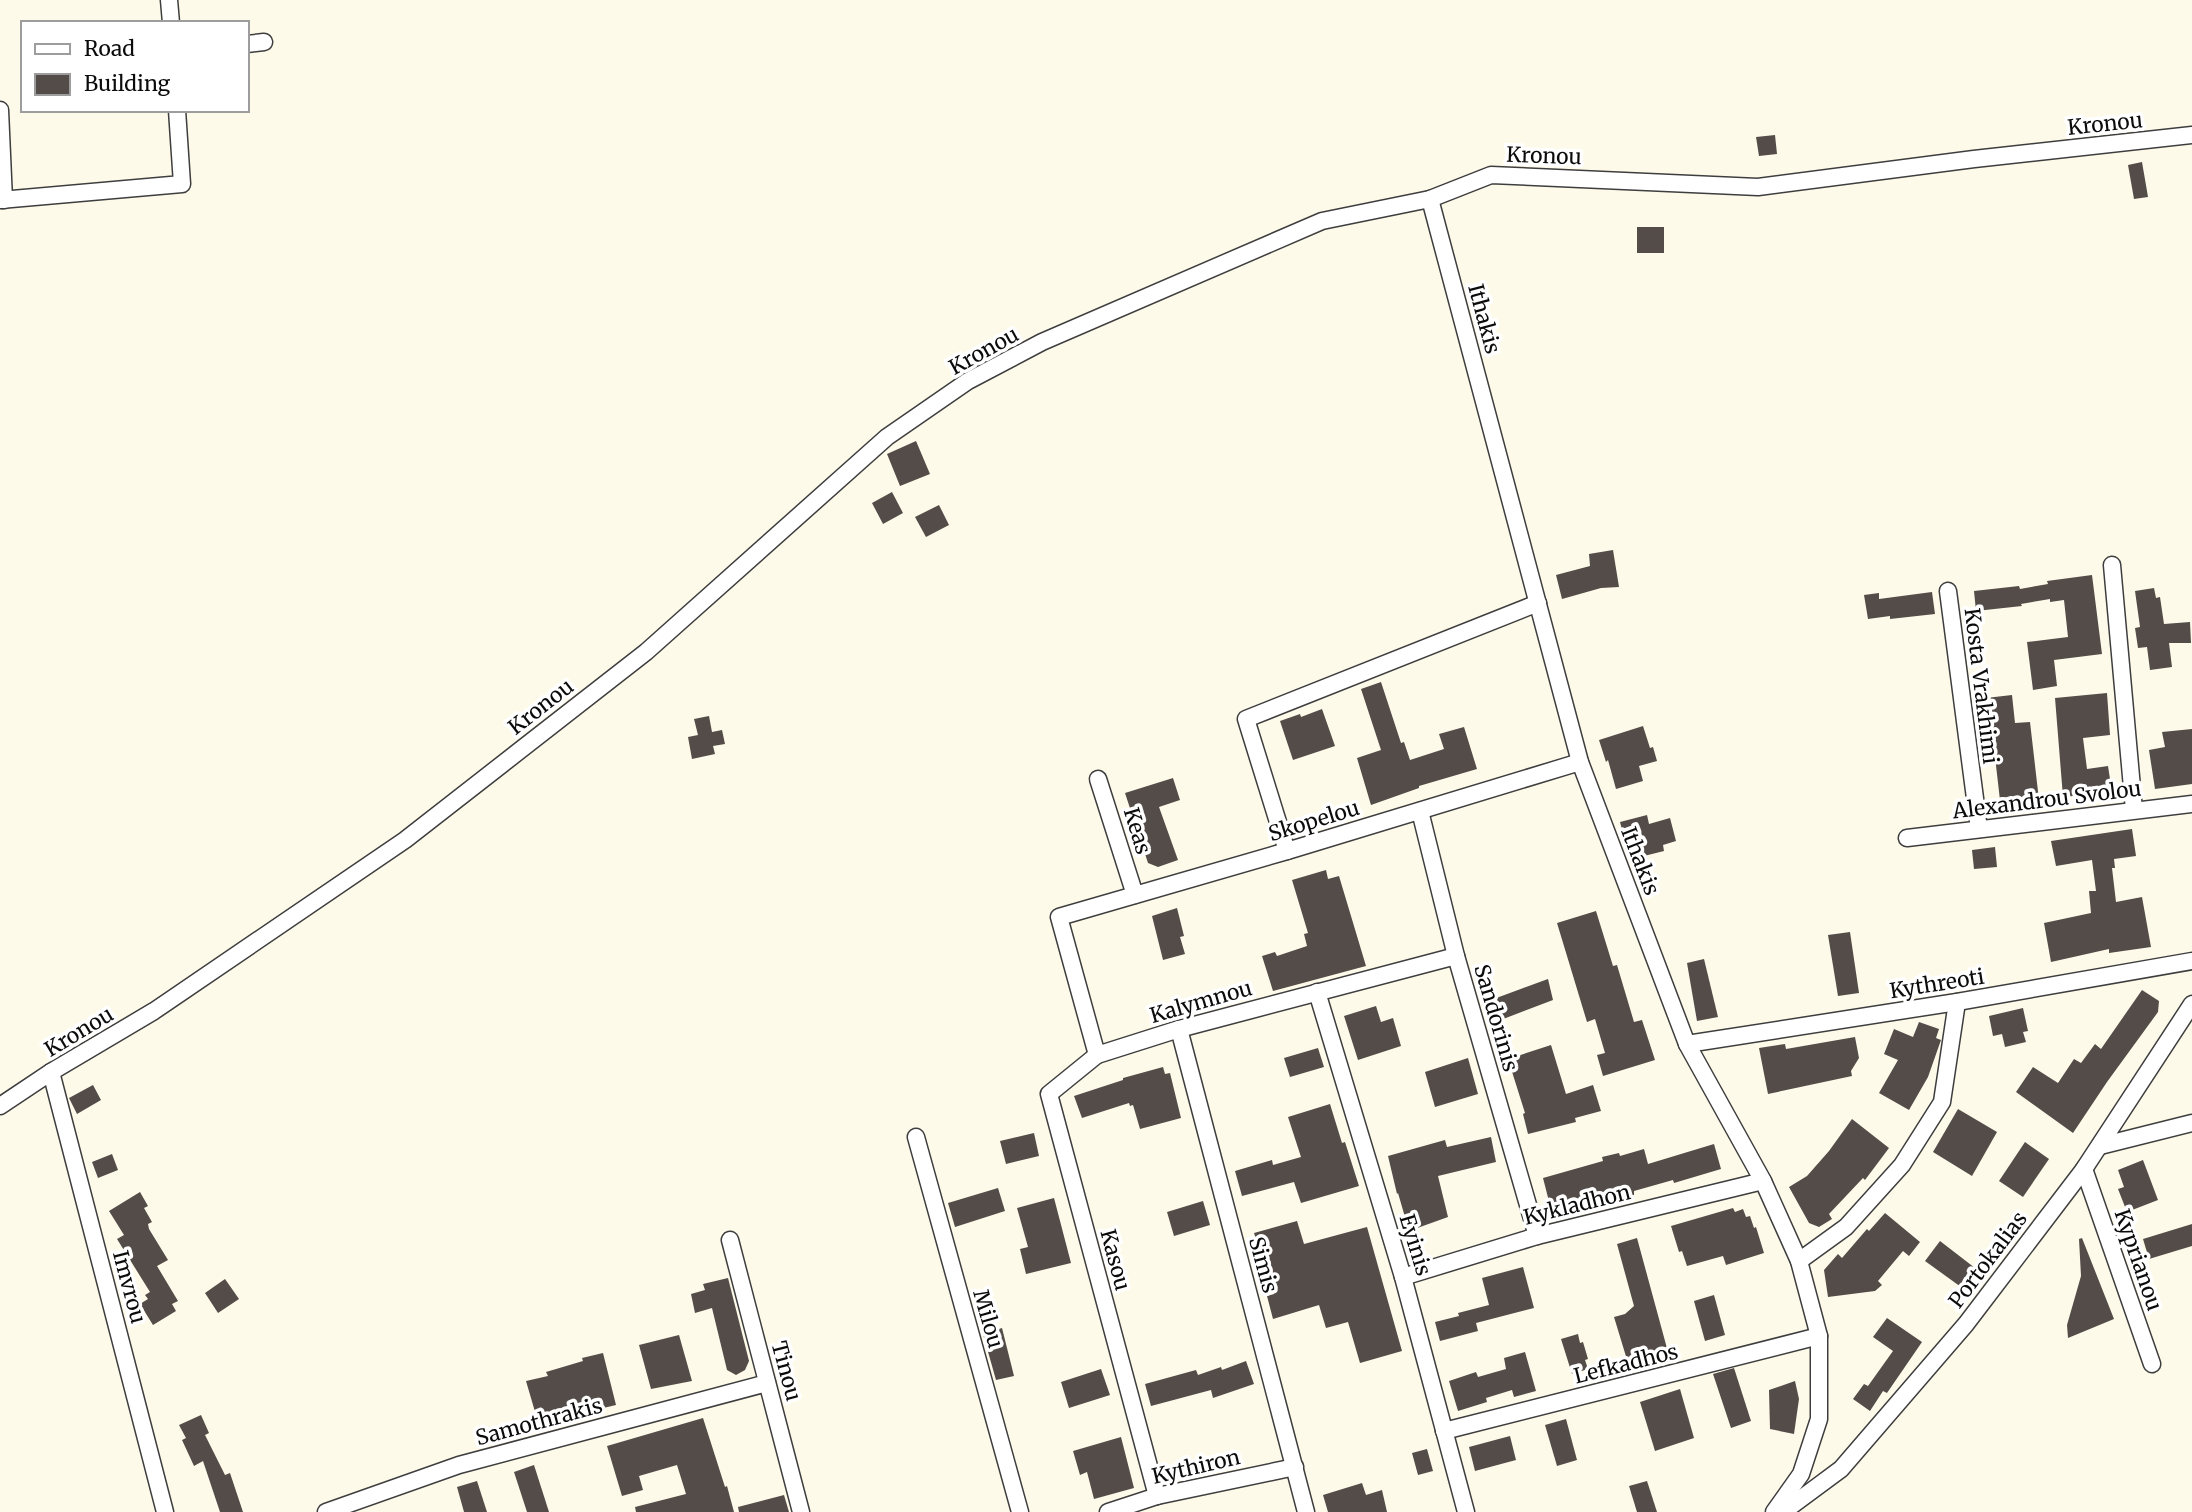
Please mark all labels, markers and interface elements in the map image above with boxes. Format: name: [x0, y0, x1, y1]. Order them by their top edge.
legend: [21, 21, 248, 112]
text: Road: [84, 35, 135, 62]
text: Building: [84, 70, 171, 97]
street label: Kronou: [2066, 106, 2144, 141]
street label: Kronou: [1506, 141, 1582, 170]
street label: Ithakis: [1462, 281, 1507, 357]
street label: Kronou: [944, 320, 1023, 381]
street label: Kosta Vrakhimi: [1959, 606, 2004, 766]
street label: Kronou: [503, 673, 579, 740]
street label: Alexandrou Svolou: [1950, 775, 2143, 825]
street label: Skopelou: [1265, 794, 1363, 847]
street label: Keas: [1118, 804, 1157, 857]
street label: Ithakis: [1615, 823, 1666, 899]
street label: Sandorinis: [1468, 961, 1525, 1075]
street label: Kythreoti: [1888, 963, 1986, 1004]
street label: Kalymnou: [1147, 974, 1255, 1029]
street label: Kronou: [39, 1001, 118, 1063]
street label: Kykladhon: [1521, 1178, 1633, 1231]
street label: Kyprianou: [2108, 1205, 2168, 1314]
street label: Portokalias: [1942, 1206, 2033, 1313]
street label: Eyinis: [1393, 1211, 1438, 1279]
street label: Kasou: [1094, 1226, 1137, 1293]
street label: Simis: [1243, 1234, 1284, 1296]
street label: Imvrou: [107, 1248, 152, 1326]
street label: Milou: [967, 1287, 1010, 1351]
street label: Tinou: [766, 1338, 807, 1404]
street label: Lefkadhos: [1571, 1338, 1681, 1389]
street label: Samothrakis: [473, 1392, 605, 1451]
street label: Kythiron: [1149, 1443, 1243, 1490]

